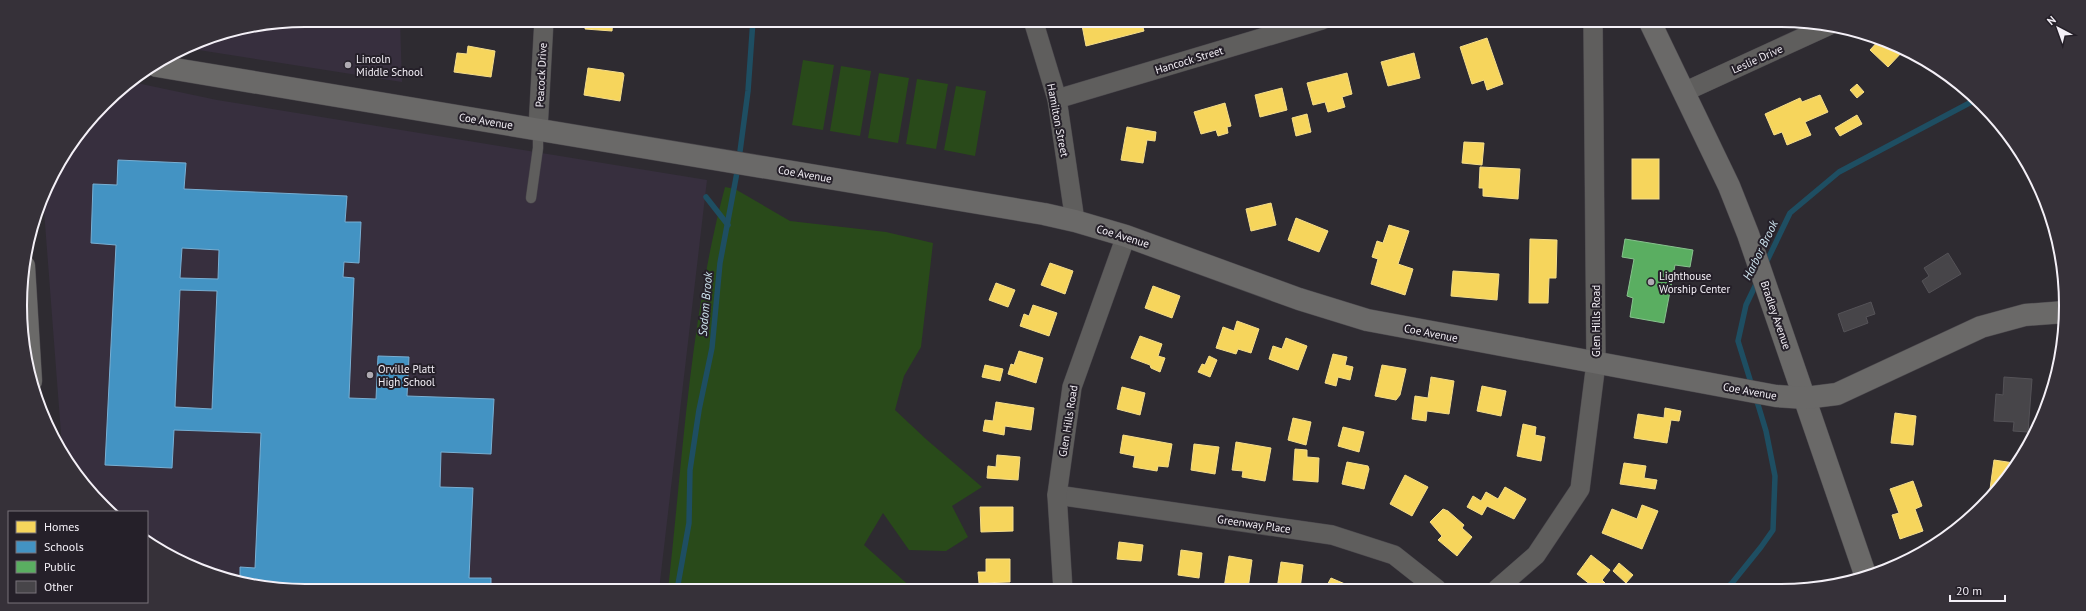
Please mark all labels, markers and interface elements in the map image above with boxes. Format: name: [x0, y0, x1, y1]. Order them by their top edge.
north arrow: [2038, 8, 2078, 48]
text: N: [2044, 13, 2059, 28]
street label: Leslie Drive: [1729, 41, 1785, 76]
street label: Peacock Drive: [532, 42, 550, 108]
street label: Hancock Street: [1153, 43, 1225, 77]
place label: Lincoln Middle School: [356, 52, 424, 79]
marker: Lincoln Middle School: [343, 60, 353, 70]
street label: Hamilton Street: [1044, 82, 1072, 158]
street label: Coe Avenue: [458, 110, 514, 132]
street label: Coe Avenue: [777, 162, 833, 186]
water label: Harbor Brook: [1739, 217, 1781, 282]
street label: Coe Avenue: [1095, 221, 1151, 251]
place label: Lighthouse Worship Center: [1659, 269, 1730, 296]
water label: Sodom Brook: [695, 271, 715, 337]
marker: Lighthouse Worship Center: [1646, 277, 1656, 287]
street label: Bradley Avenue: [1758, 279, 1794, 352]
street label: Glen Hills Road: [1589, 285, 1603, 357]
street label: Coe Avenue: [1403, 321, 1459, 345]
place label: Orville Platt High School: [378, 362, 436, 389]
marker: Orville Platt High School: [365, 370, 375, 380]
street label: Coe Avenue: [1722, 379, 1778, 403]
street label: Glen Hills Road: [1055, 384, 1081, 458]
legend: [8, 511, 148, 603]
street label: Greenway Place: [1216, 512, 1292, 536]
text: Homes: [44, 519, 79, 534]
text: Schools: [44, 539, 84, 554]
text: Public: [44, 559, 76, 574]
scale bar: [1950, 577, 2005, 603]
text: Other: [44, 579, 73, 594]
text: 20 m: [1956, 583, 1982, 598]

